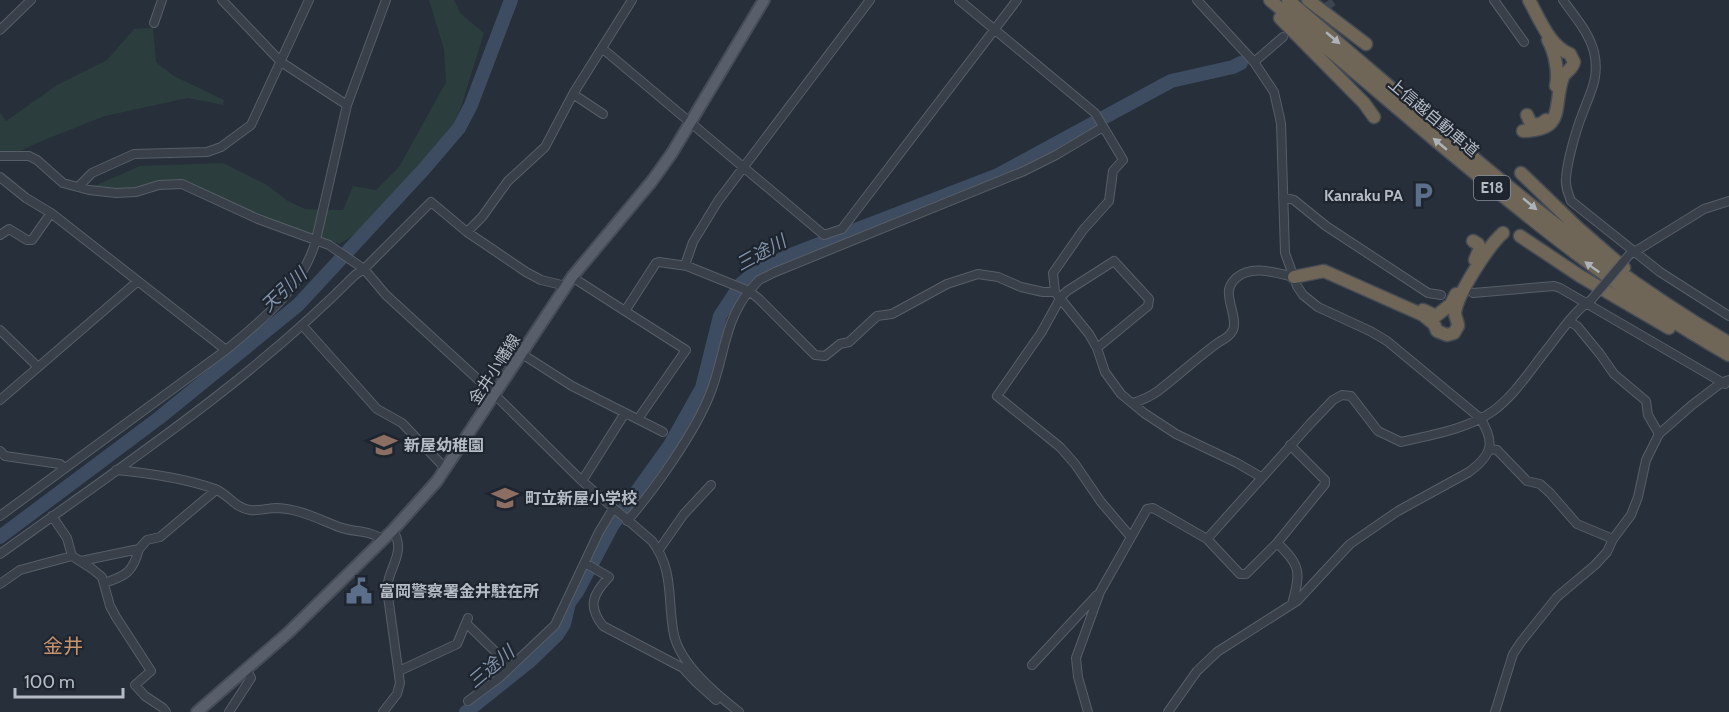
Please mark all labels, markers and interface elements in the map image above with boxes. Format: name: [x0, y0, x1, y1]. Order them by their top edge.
one-way arrow: [1325, 31, 1341, 44]
street label: 上信越自動車道: [1385, 74, 1483, 161]
one-way arrow: [1433, 138, 1448, 151]
road number: E18: [1474, 176, 1510, 200]
parking icon: Kanraku PA: [1408, 180, 1438, 210]
place label: Kanraku PA: [1324, 186, 1403, 205]
one-way arrow: [1522, 197, 1537, 210]
water label: 三途川: [732, 229, 792, 276]
one-way arrow: [1584, 261, 1600, 273]
water label: 天引川: [257, 262, 313, 316]
street label: 金井小幡線: [465, 331, 524, 408]
school or university icon: 新屋幼稚園: [369, 430, 399, 460]
place label: 新屋幼稚園: [404, 436, 484, 455]
school or university icon: 町立新屋小学校: [490, 483, 520, 513]
place label: 町立新屋小学校: [525, 489, 637, 508]
public building icon: 富岡警察署金井駐在所: [344, 576, 374, 606]
place label: 富岡警察署金井駐在所: [379, 582, 539, 601]
district label: 金井: [43, 634, 83, 658]
water label: 三途川: [463, 640, 520, 693]
scale bar: [15, 661, 123, 699]
text: 100 m: [24, 671, 75, 693]

